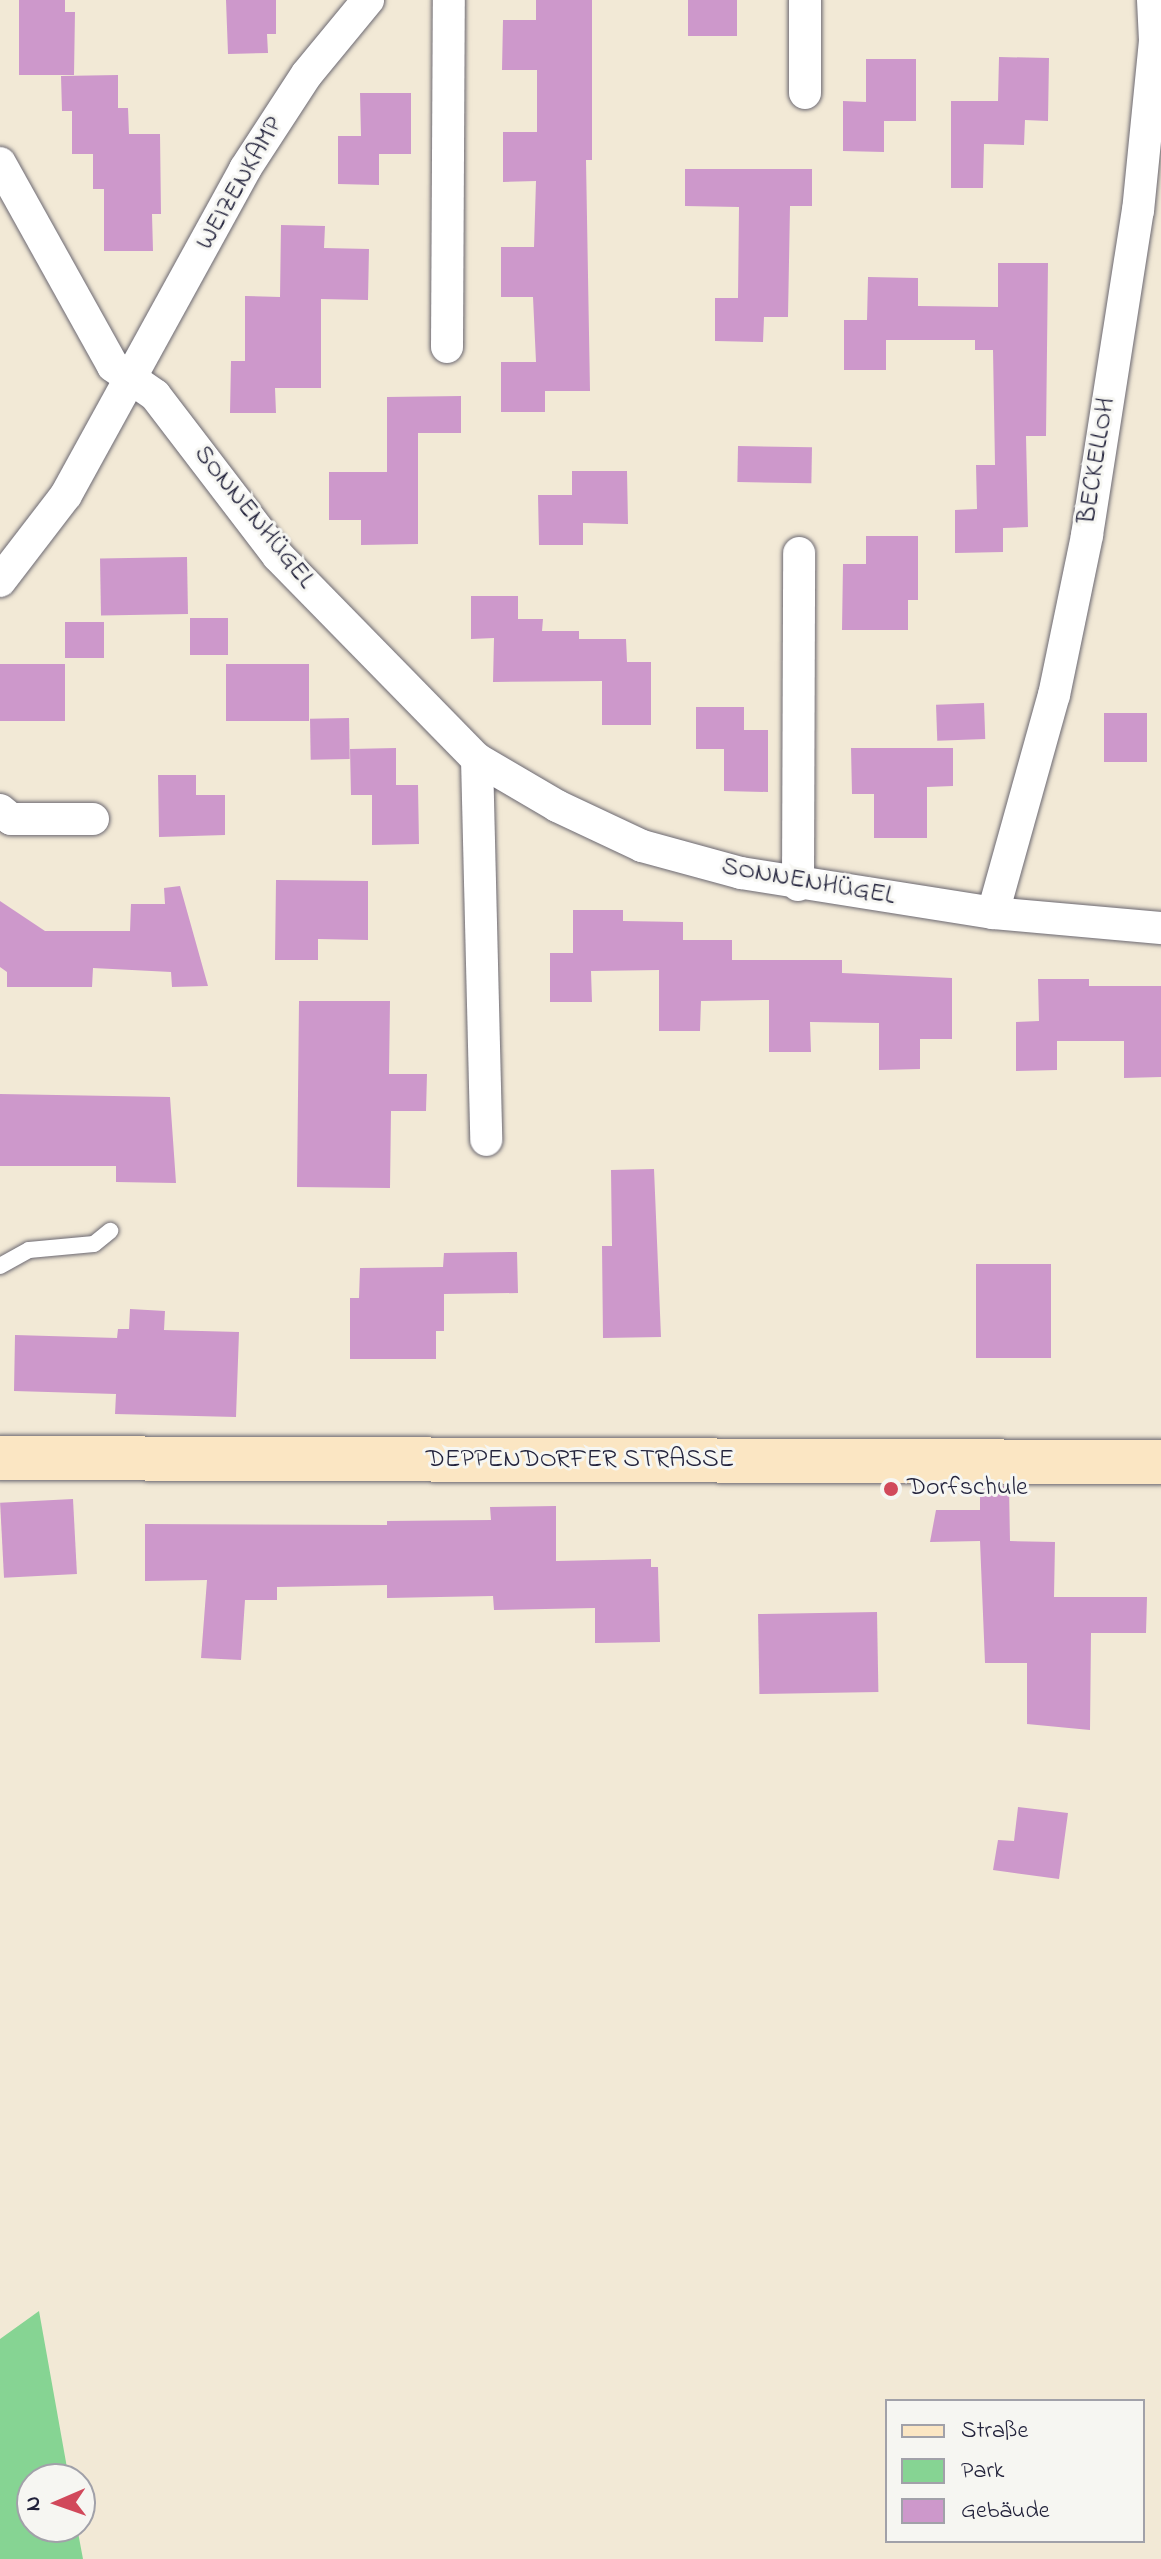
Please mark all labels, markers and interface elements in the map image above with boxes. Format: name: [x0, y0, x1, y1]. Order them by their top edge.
street label: WEIZENKAMP: [190, 112, 292, 256]
street label: BECKELLOH: [1073, 396, 1123, 526]
street label: SONNENHÜGEL: [186, 440, 320, 596]
street label: SONNENHÜGEL: [719, 852, 897, 914]
street label: DEPPENDORFER STRASSE: [426, 1445, 734, 1477]
place label: Dorfschule: [907, 1473, 1028, 1505]
marker: Dorfschule: [882, 1480, 900, 1498]
legend: [885, 2399, 1145, 2543]
text: Straße: [961, 2414, 1028, 2449]
text: Park: [961, 2454, 1004, 2489]
north arrow: [16, 2463, 96, 2543]
text: Gebäude: [961, 2494, 1050, 2529]
text: N: [18, 2496, 50, 2512]

